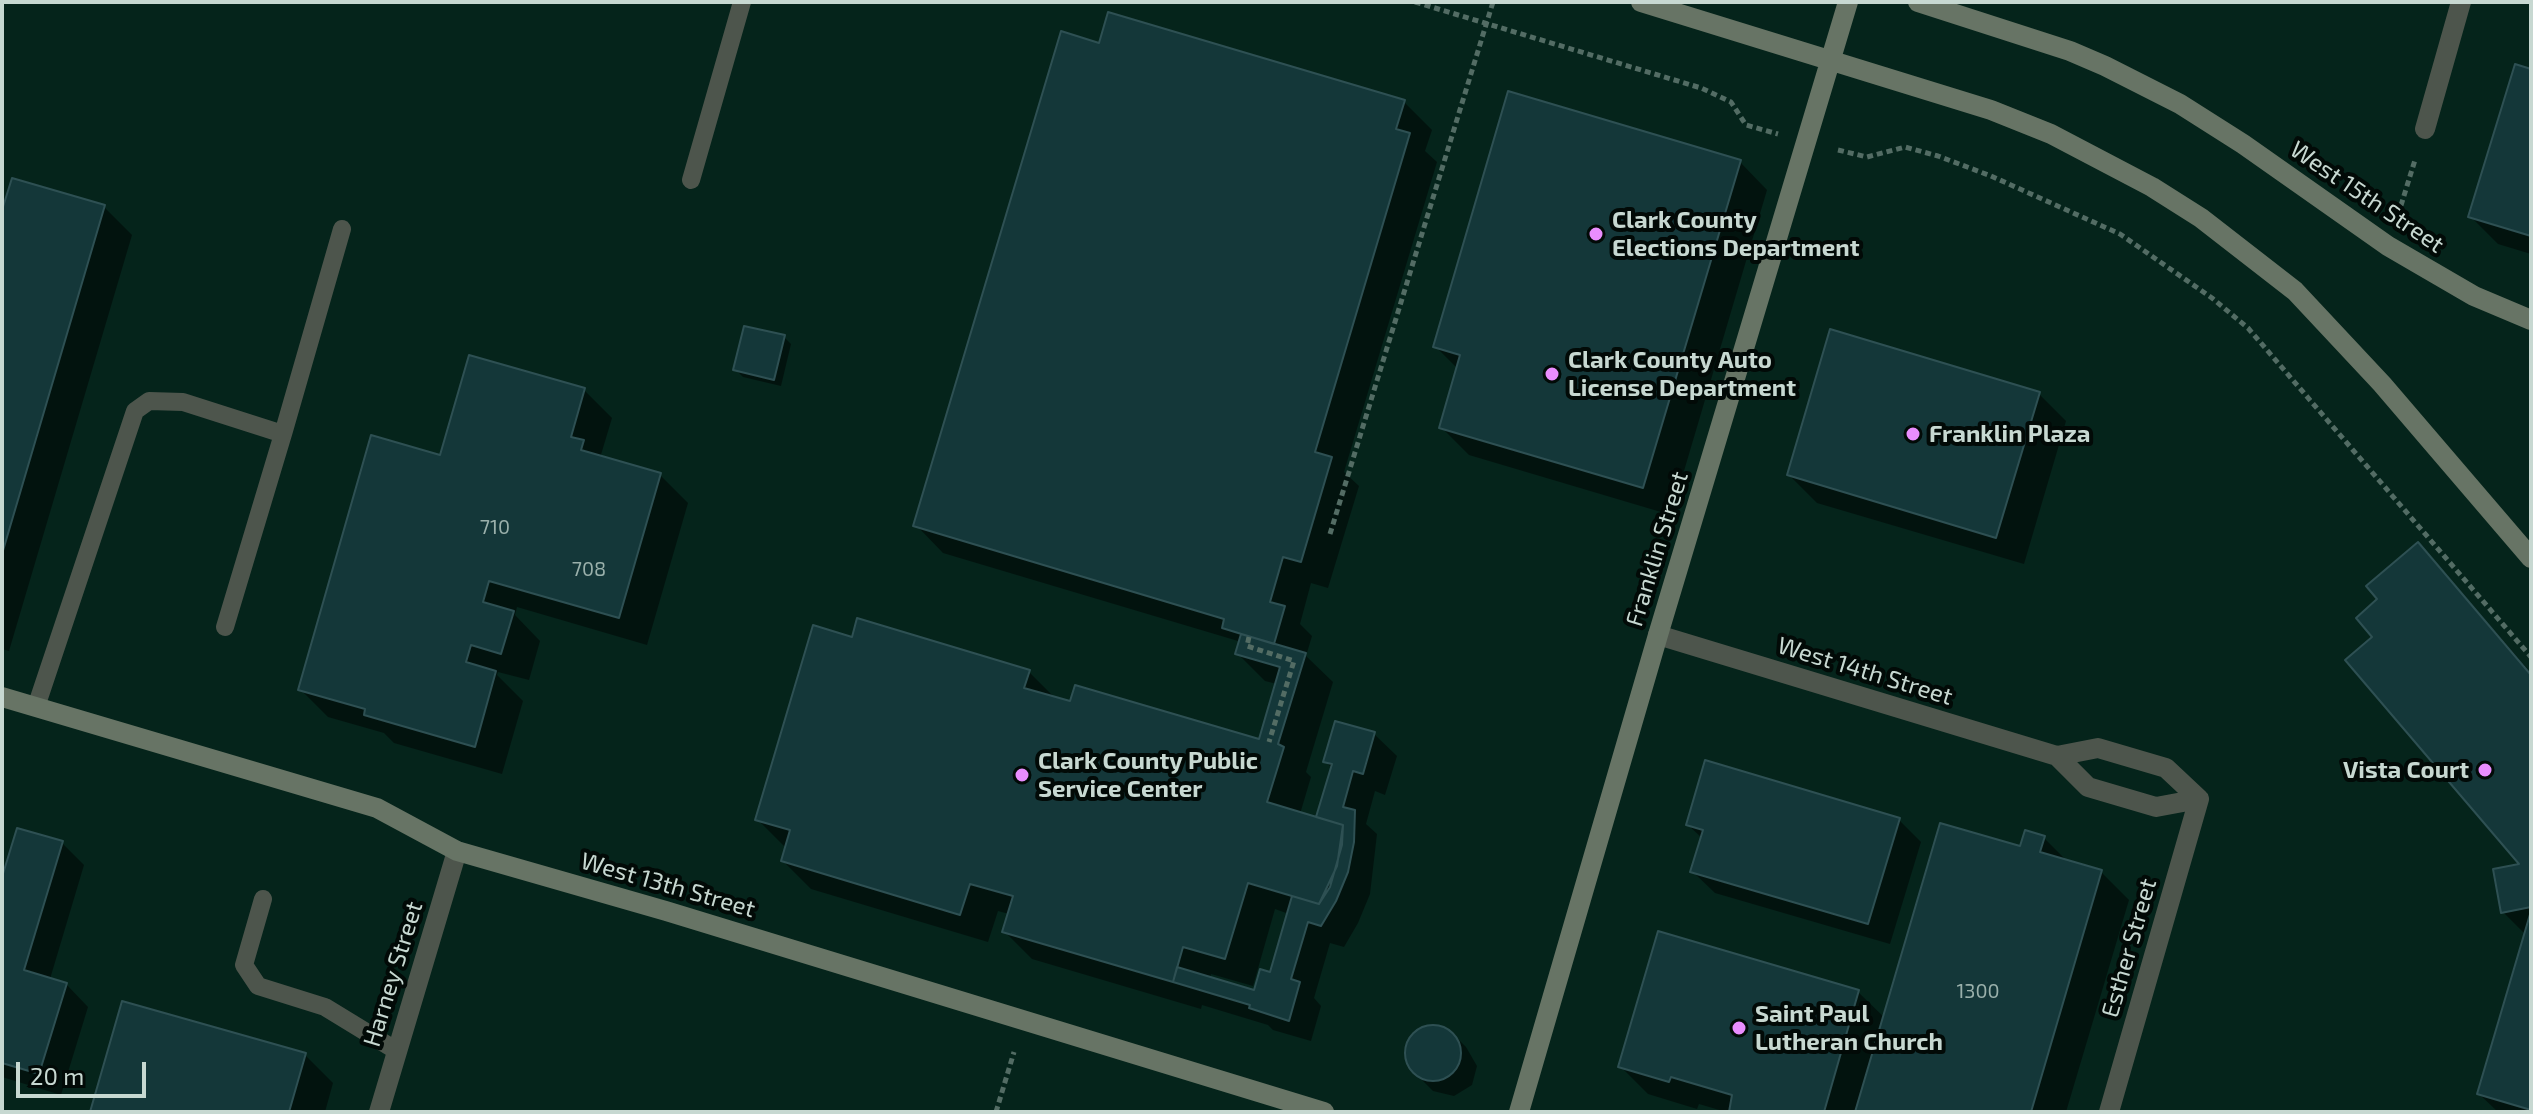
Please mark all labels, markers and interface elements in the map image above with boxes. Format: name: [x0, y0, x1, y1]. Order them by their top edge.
street label: West 15th Street: [2285, 135, 2449, 259]
place label: Clark County Elections Department: [1612, 206, 1860, 262]
marker: Clark County Elections Department: [1587, 225, 1605, 243]
place label: Clark County Auto License Department: [1568, 346, 1796, 402]
marker: Clark County Auto License Department: [1543, 365, 1561, 383]
place label: Franklin Plaza: [1929, 420, 2091, 448]
marker: Franklin Plaza: [1904, 425, 1922, 443]
street label: Franklin Street: [1620, 468, 1694, 630]
house number: 710: [480, 515, 510, 539]
house number: 708: [572, 557, 606, 581]
street label: West 14th Street: [1774, 631, 1956, 711]
place label: Clark County Public Service Center: [1038, 747, 1258, 803]
place label: Vista Court: [2343, 756, 2469, 784]
marker: Vista Court: [2476, 761, 2494, 779]
marker: Clark County Public Service Center: [1013, 766, 1031, 784]
street label: West 13th Street: [578, 846, 758, 924]
street label: Esther Street: [2095, 875, 2163, 1021]
street label: Harney Street: [357, 898, 429, 1050]
house number: 1300: [1956, 979, 2000, 1003]
place label: Saint Paul Lutheran Church: [1755, 1000, 1943, 1056]
marker: Saint Paul Lutheran Church: [1730, 1019, 1748, 1037]
scale bar: [20, 1046, 150, 1096]
text: 20 m: [30, 1061, 84, 1090]

